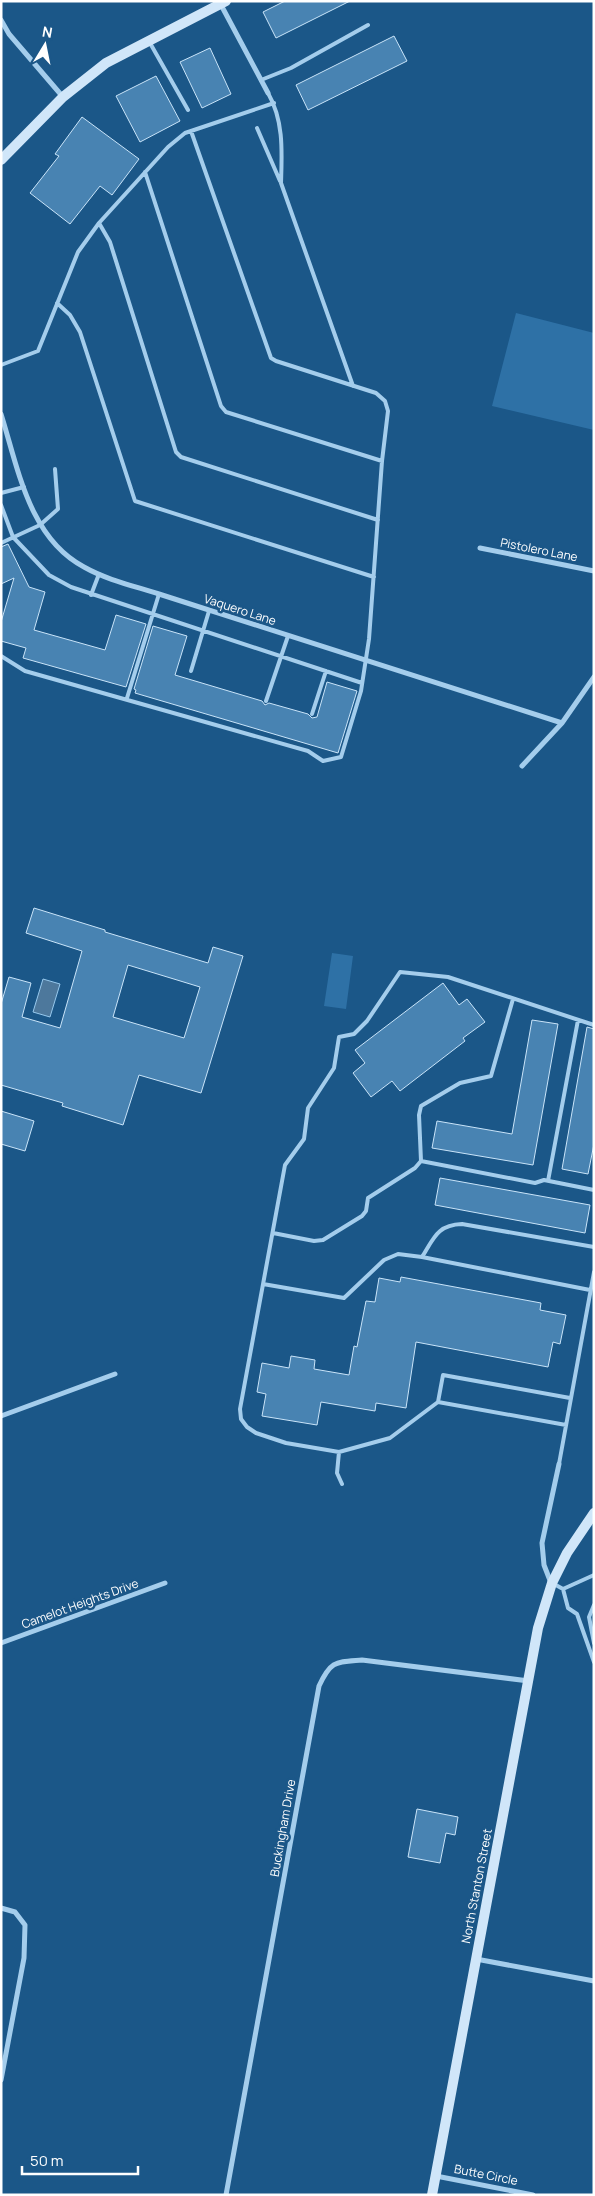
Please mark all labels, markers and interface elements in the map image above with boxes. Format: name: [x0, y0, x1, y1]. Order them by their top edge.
north arrow: [20, 20, 70, 70]
text: N: [41, 21, 54, 42]
street label: Pistolero Lane: [499, 534, 579, 565]
street label: Vaquero Lane: [202, 590, 279, 629]
street label: Camelot Heights Drive: [19, 1574, 141, 1633]
street label: Buckingham Drive: [266, 1778, 299, 1878]
street label: North Stanton Street: [457, 1827, 496, 1945]
scale bar: [22, 2144, 139, 2176]
text: 50 m: [30, 2150, 64, 2171]
street label: Butte Circle: [453, 2160, 519, 2189]

